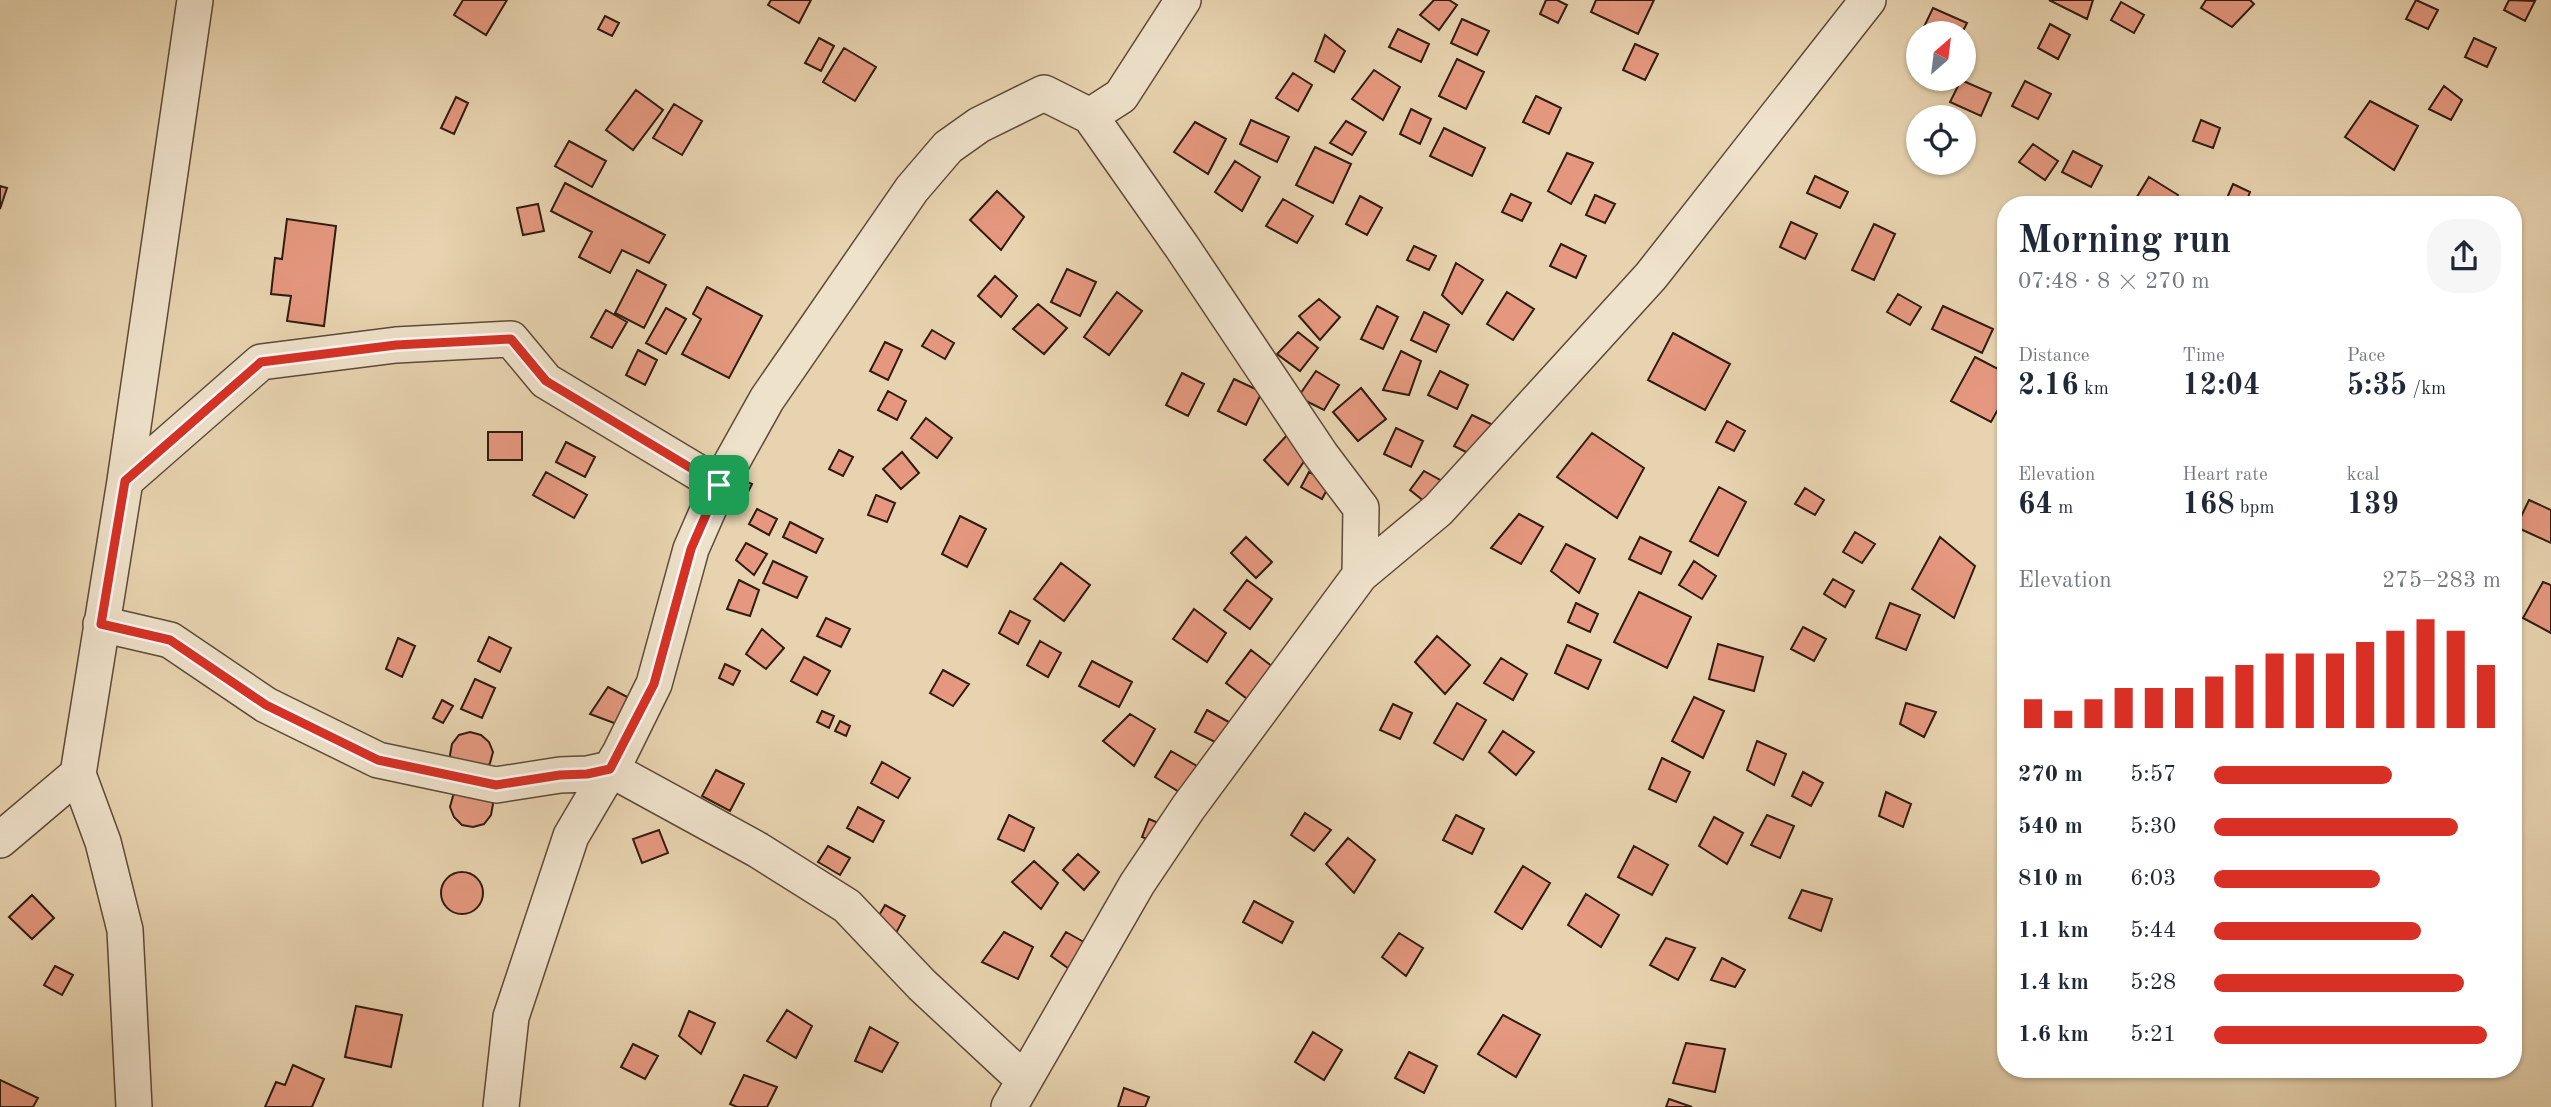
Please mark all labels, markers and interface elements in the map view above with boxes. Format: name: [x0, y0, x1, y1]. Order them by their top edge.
north arrow: [1906, 21, 1976, 91]
map controls: [1906, 21, 1976, 175]
button: locate: [1906, 105, 1976, 175]
button: share: [2427, 219, 2501, 293]
text: Morning run: [2018, 223, 2231, 261]
text: 07:48 · 8 × 270 m: [2018, 270, 2210, 293]
text: Distance: [2018, 347, 2090, 366]
text: Time: [2182, 347, 2225, 366]
text: Pace: [2347, 347, 2385, 366]
text: 2.16: [2018, 371, 2079, 401]
text: 12:04: [2182, 371, 2260, 401]
text: 5:35: [2347, 371, 2407, 401]
text: km: [2079, 380, 2109, 399]
text: /km: [2407, 380, 2446, 399]
pin: [689, 455, 749, 515]
icon: arrive: [700, 466, 738, 504]
text: Elevation: [2018, 466, 2095, 485]
text: Heart rate: [2182, 466, 2268, 485]
text: kcal: [2347, 466, 2379, 485]
text: 64: [2018, 490, 2053, 520]
text: 168: [2182, 490, 2235, 520]
text: 139: [2347, 490, 2399, 520]
text: m: [2053, 499, 2073, 518]
text: bpm: [2235, 499, 2275, 518]
text: Elevation: [2018, 569, 2112, 592]
text: 275–283 m: [2382, 569, 2501, 592]
text: 270 m: [2018, 763, 2083, 786]
text: 5:57: [2130, 763, 2176, 786]
text: 540 m: [2018, 815, 2083, 838]
text: 5:30: [2130, 815, 2176, 838]
text: 810 m: [2018, 867, 2083, 890]
text: 6:03: [2130, 867, 2176, 890]
text: 1.1 km: [2018, 919, 2089, 942]
text: 5:44: [2130, 919, 2176, 942]
text: 1.4 km: [2018, 971, 2089, 994]
text: 5:28: [2130, 971, 2176, 994]
text: 1.6 km: [2018, 1023, 2089, 1046]
text: 5:21: [2130, 1023, 2176, 1046]

